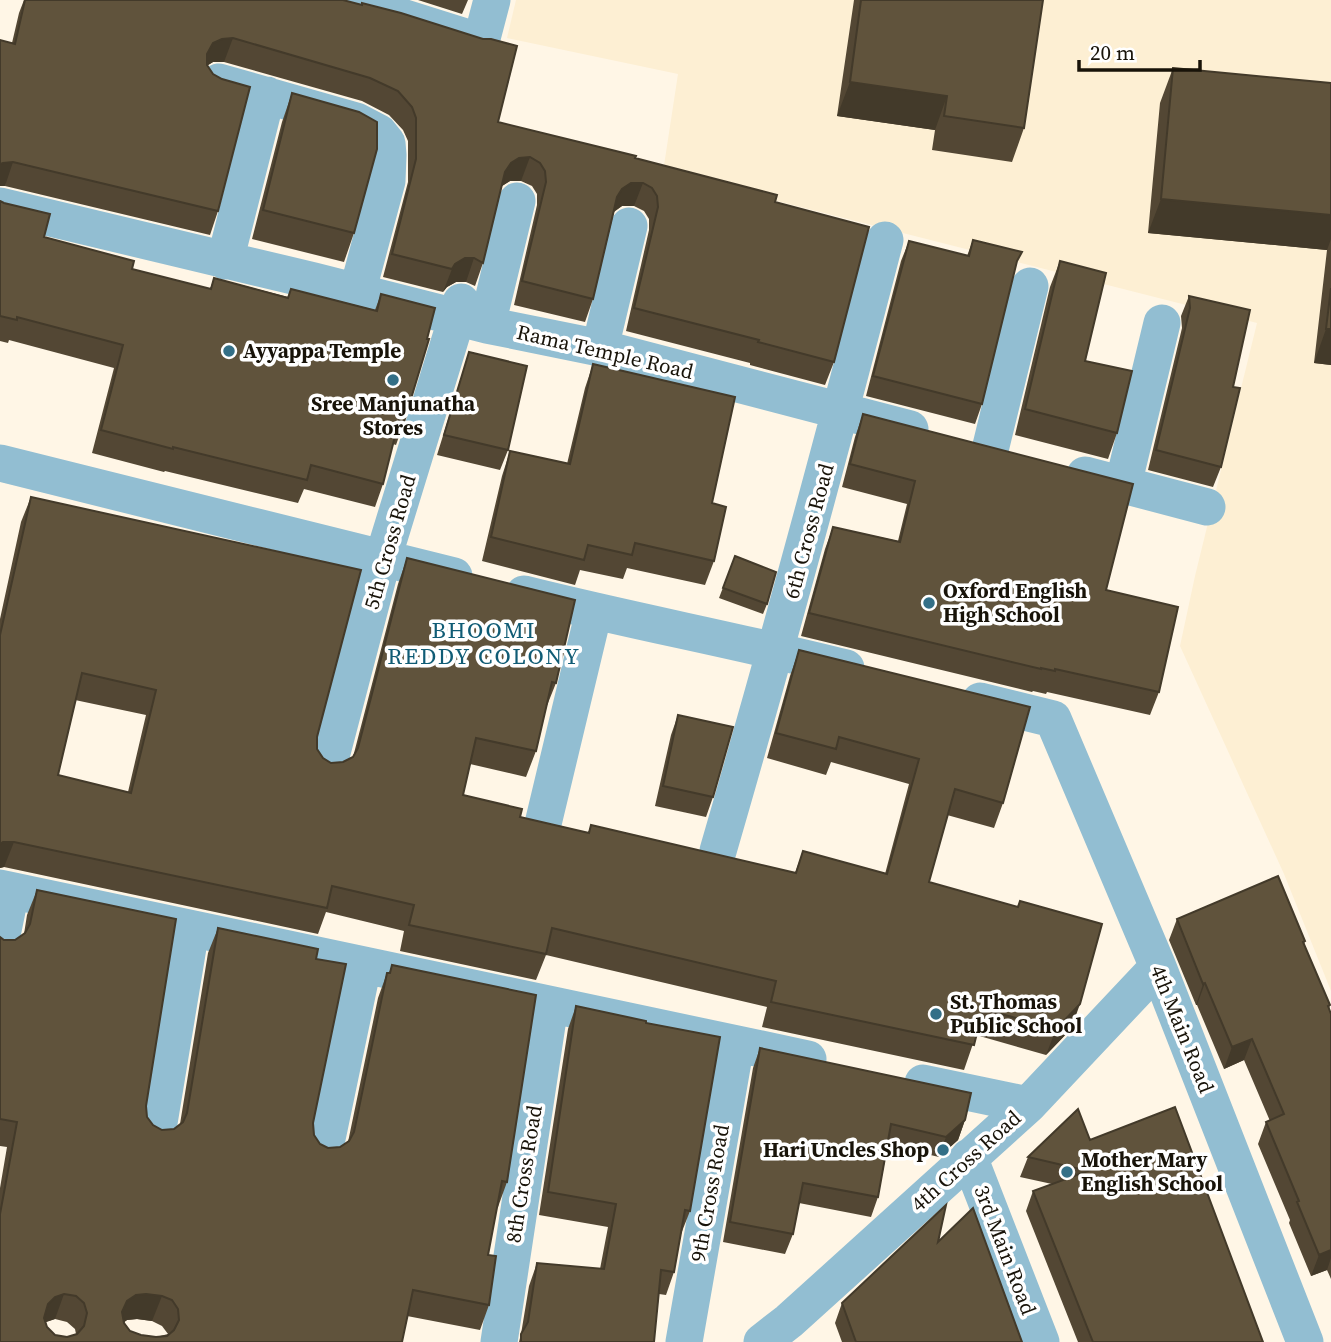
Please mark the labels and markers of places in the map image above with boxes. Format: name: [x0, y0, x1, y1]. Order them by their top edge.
place label: Ayyappa Temple: [243, 336, 401, 365]
marker: Ayyappa Temple: [221, 343, 237, 359]
marker: Sree Manjunatha Stores: [385, 372, 401, 388]
place label: Sree Manjunatha Stores: [311, 389, 476, 442]
place label: Oxford English High School: [943, 576, 1087, 629]
marker: Oxford English High School: [921, 595, 937, 611]
place label: St. Thomas Public School: [950, 987, 1082, 1040]
marker: St. Thomas Public School: [928, 1006, 944, 1022]
place label: Hari Uncles Shop: [763, 1135, 929, 1164]
marker: Hari Uncles Shop: [935, 1142, 951, 1158]
place label: Mother Mary English School: [1081, 1145, 1223, 1198]
marker: Mother Mary English School: [1059, 1164, 1075, 1180]

